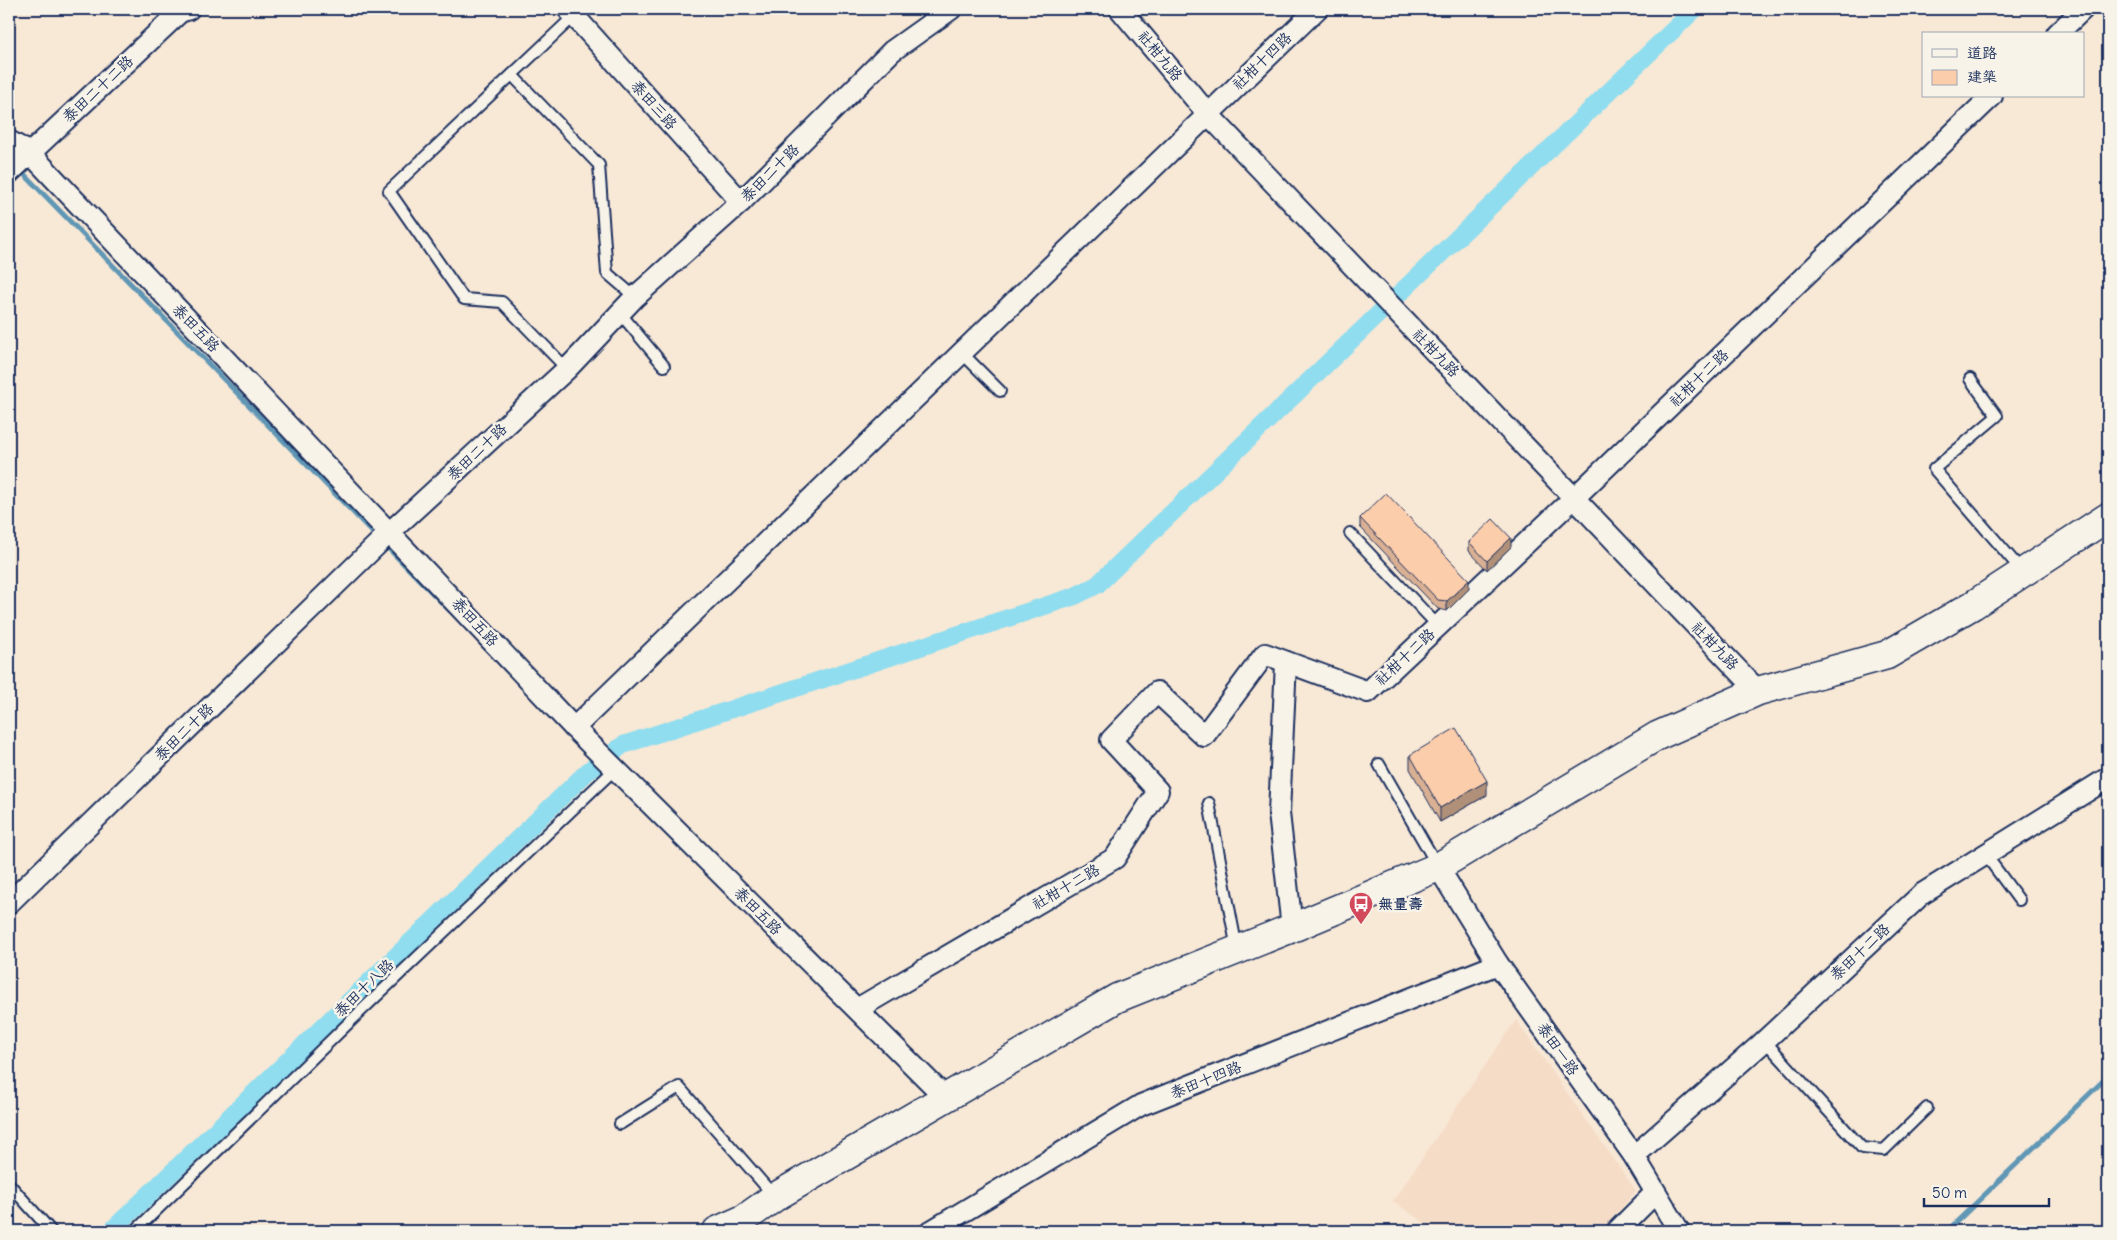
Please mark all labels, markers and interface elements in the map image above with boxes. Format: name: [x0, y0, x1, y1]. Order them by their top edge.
street label: 社柑九路: [1134, 27, 1187, 85]
street label: 社柑十四路: [1228, 28, 1295, 94]
legend: [1922, 32, 2084, 98]
text: 道路: [1967, 43, 1997, 62]
street label: 泰田二十二路: [58, 51, 137, 126]
text: 建築: [1967, 67, 1997, 86]
street label: 泰田三路: [627, 76, 682, 133]
street label: 泰田二十路: [736, 139, 803, 206]
street label: 泰田五路: [169, 299, 224, 356]
street label: 社柑九路: [1409, 324, 1464, 381]
street label: 社柑十二路: [1665, 345, 1732, 411]
street label: 泰田二十路: [443, 419, 511, 484]
street label: 泰田五路: [448, 593, 503, 650]
street label: 社柑九路: [1688, 617, 1743, 674]
street label: 社柑十二路: [1371, 624, 1439, 689]
street label: 泰田二十路: [150, 699, 217, 765]
street label: 社柑十二路: [1029, 860, 1103, 914]
street label: 泰田五路: [730, 883, 786, 939]
bus stop icon: 無量壽: [1348, 891, 1374, 925]
place label: 無量壽: [1378, 894, 1423, 913]
street label: 泰田十二路: [1826, 919, 1894, 984]
street label: 泰田十八路: [330, 955, 397, 1021]
street label: 泰田一路: [1533, 1019, 1583, 1079]
street label: 泰田十四路: [1167, 1057, 1244, 1102]
scale bar: [1924, 1175, 2050, 1207]
text: 50 m: [1932, 1183, 1967, 1202]

